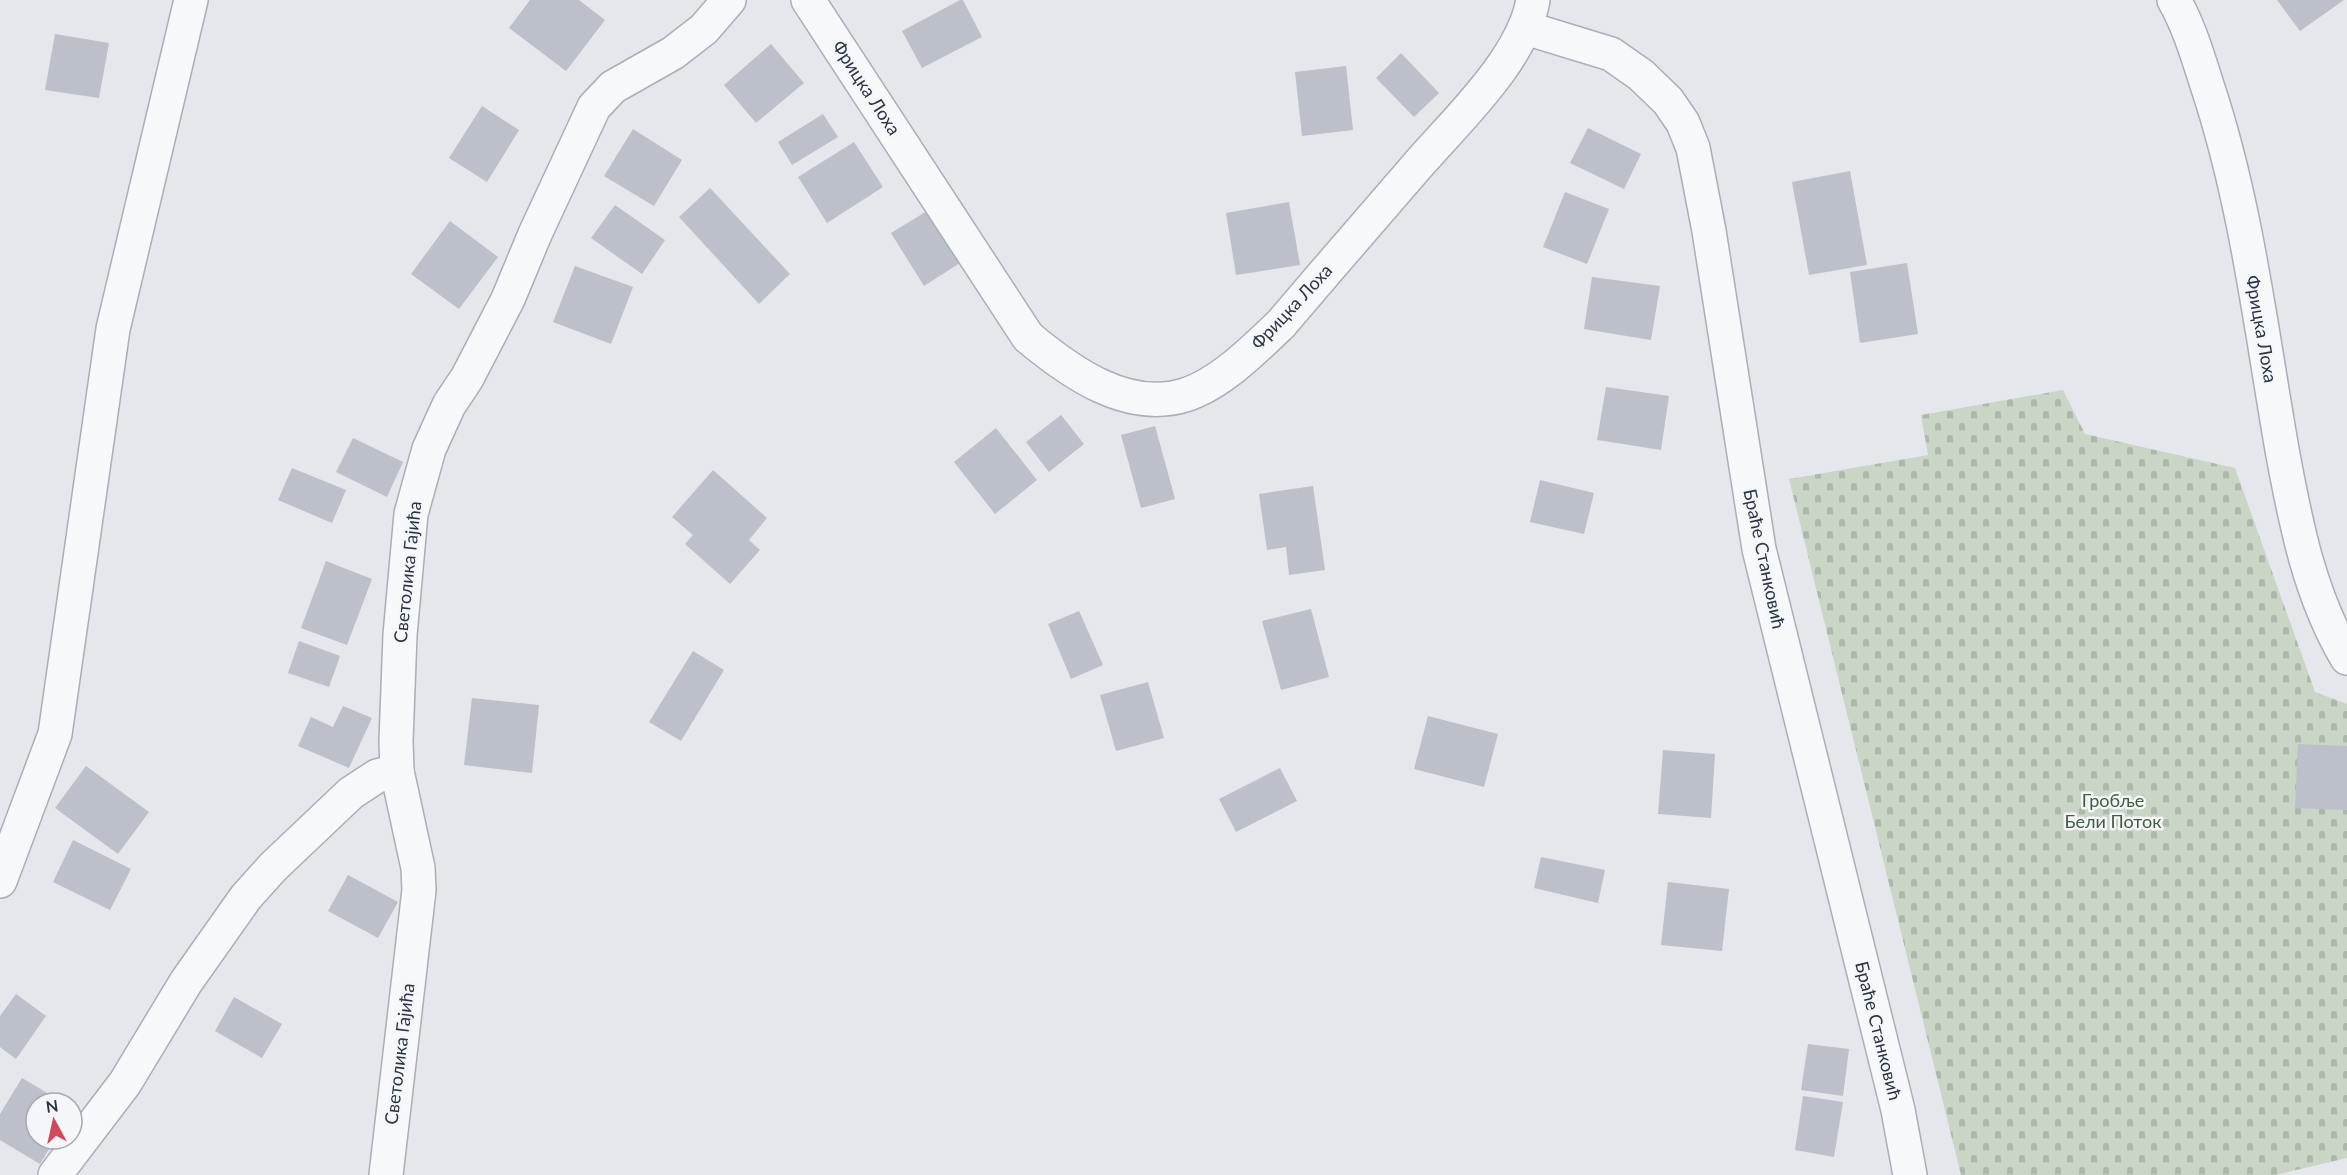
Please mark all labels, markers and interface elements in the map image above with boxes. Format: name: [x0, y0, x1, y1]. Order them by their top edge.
street label: Фрицка Лоха: [828, 36, 906, 139]
street label: Фрицка Лоха: [1246, 259, 1336, 354]
street label: Фрицка Лоха: [2242, 273, 2282, 384]
street label: Браће Станковић: [1739, 487, 1791, 631]
street label: Светолика Гајића: [389, 500, 425, 644]
park label: Гробље Бели Поток: [2064, 789, 2162, 832]
street label: Браће Станковић: [1851, 959, 1907, 1103]
street label: Светолика Гајића: [379, 982, 419, 1126]
north arrow: [24, 1091, 84, 1151]
text: N: [44, 1095, 59, 1116]

